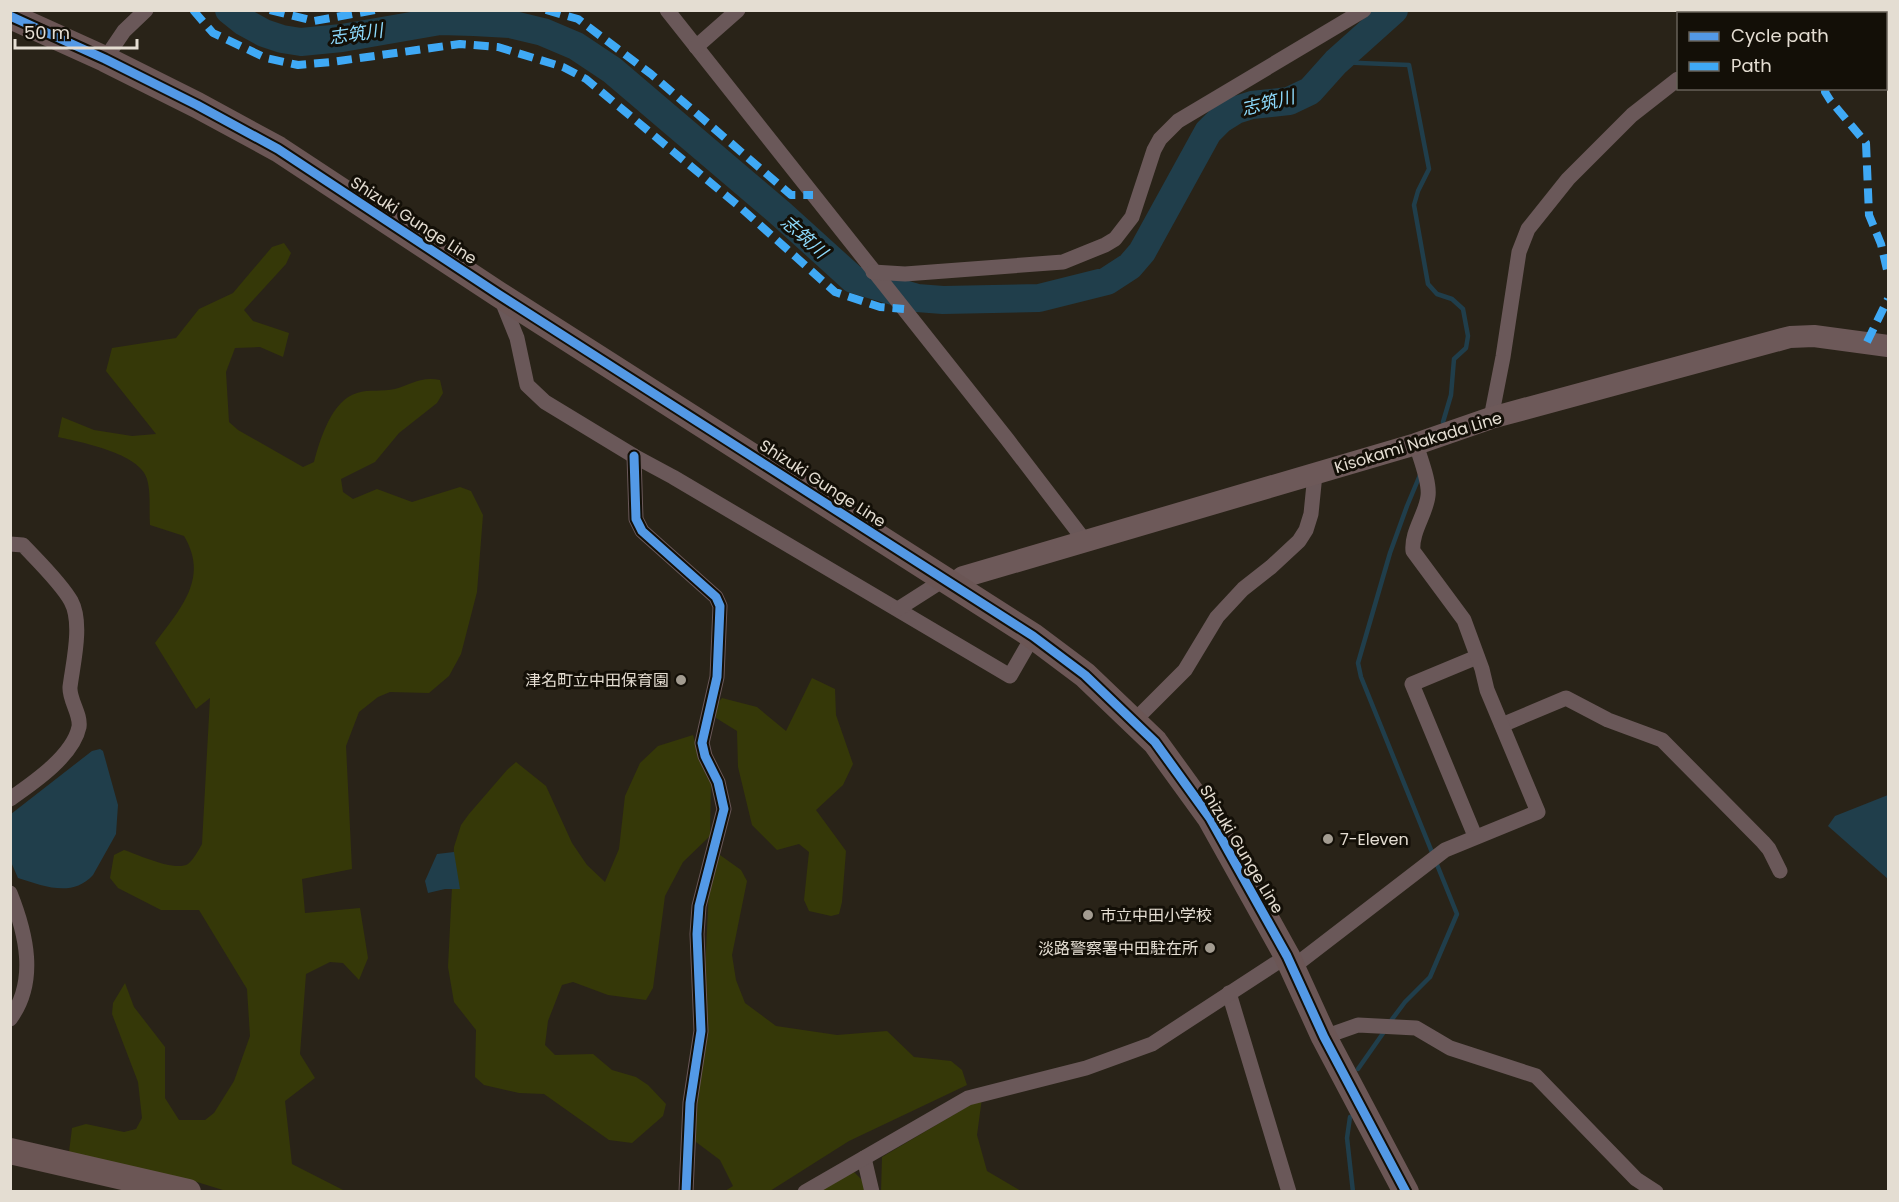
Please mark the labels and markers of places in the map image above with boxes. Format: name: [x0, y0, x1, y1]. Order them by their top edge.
place label: 津名町立中田保育園: [525, 669, 669, 692]
marker: 津名町立中田保育園: [674, 673, 688, 687]
place label: 7-Eleven: [1340, 828, 1409, 851]
marker: 7-Eleven: [1321, 832, 1335, 846]
place label: 市立中田小学校: [1100, 904, 1212, 927]
marker: 市立中田小学校: [1081, 908, 1095, 922]
place label: 淡路警察署中田駐在所: [1038, 937, 1198, 960]
marker: 淡路警察署中田駐在所: [1203, 941, 1217, 955]

